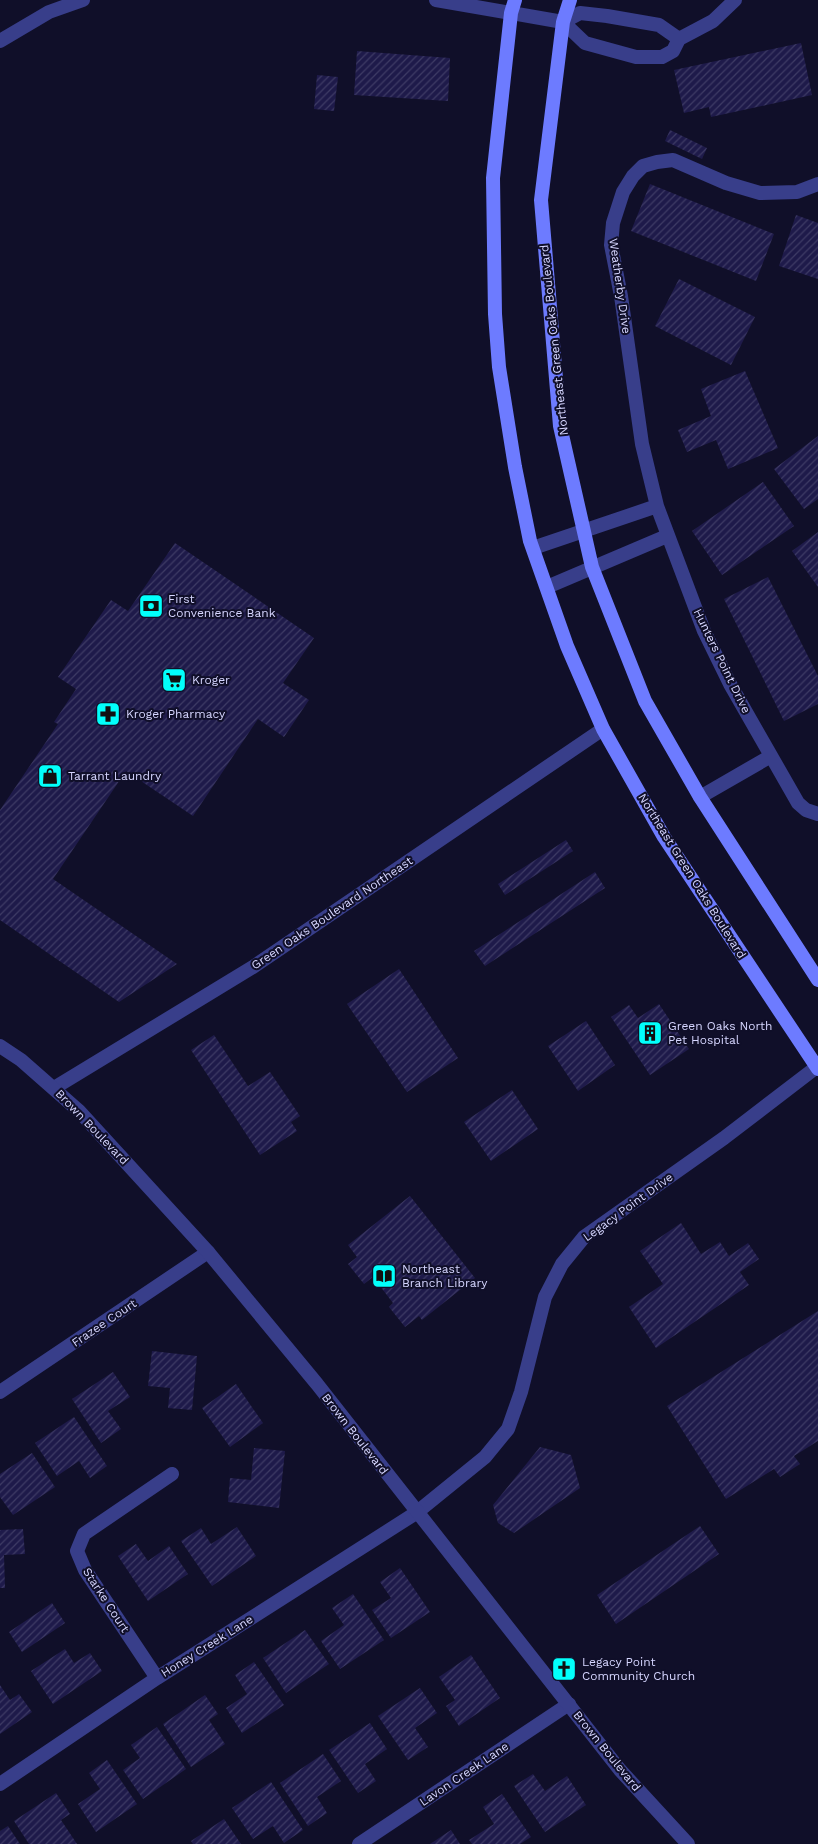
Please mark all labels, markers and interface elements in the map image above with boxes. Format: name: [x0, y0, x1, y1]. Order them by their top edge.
street label: Weatherby Drive: [606, 237, 634, 335]
street label: Northeast Green Oaks Boulevard: [537, 244, 571, 436]
place label: First Convenience Bank: [168, 592, 276, 620]
bank icon: First Convenience Bank: [138, 593, 164, 619]
street label: Hunters Point Drive: [691, 607, 753, 716]
supermarket icon: Kroger: [161, 667, 187, 693]
place label: Kroger: [192, 673, 230, 687]
pharmacy icon: Kroger Pharmacy: [95, 701, 121, 727]
place label: Kroger Pharmacy: [126, 707, 226, 721]
shop icon: Tarrant Laundry: [37, 763, 63, 789]
place label: Tarrant Laundry: [68, 769, 162, 783]
street label: Northeast Green Oaks Boulevard: [635, 791, 749, 961]
street label: Green Oaks Boulevard Northeast: [249, 854, 415, 972]
place label: Green Oaks North Pet Hospital: [668, 1019, 773, 1047]
building icon: Green Oaks North Pet Hospital: [637, 1020, 663, 1046]
street label: Brown Boulevard: [53, 1087, 131, 1167]
street label: Legacy Point Drive: [580, 1170, 676, 1244]
place label: Northeast Branch Library: [402, 1262, 488, 1290]
library icon: Northeast Branch Library: [371, 1263, 397, 1289]
street label: Frazee Court: [69, 1296, 139, 1350]
street label: Brown Boulevard: [319, 1391, 391, 1477]
street label: Starke Court: [80, 1565, 132, 1635]
street label: Honey Creek Lane: [158, 1612, 256, 1680]
place label: Legacy Point Community Church: [582, 1655, 695, 1683]
church icon: Legacy Point Community Church: [551, 1656, 577, 1682]
street label: Brown Boulevard: [570, 1708, 644, 1794]
street label: Lavon Creek Lane: [417, 1739, 511, 1809]

